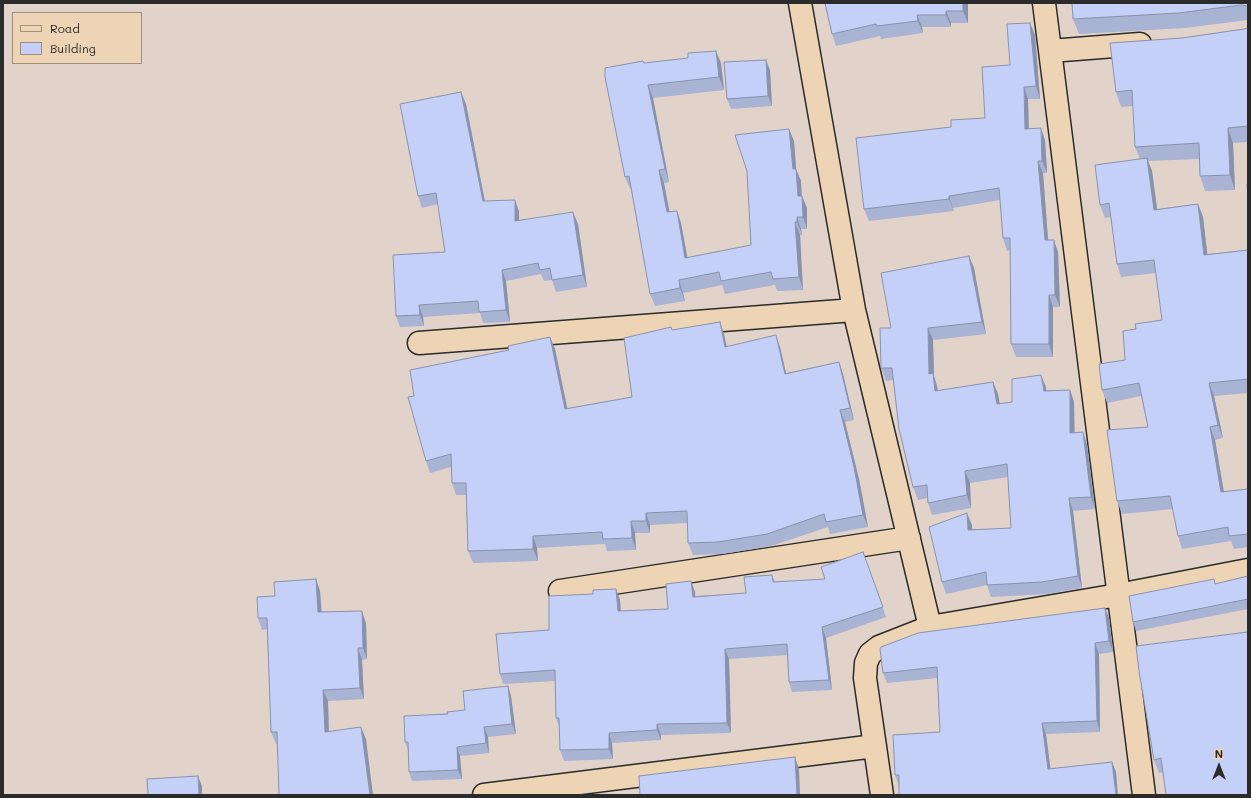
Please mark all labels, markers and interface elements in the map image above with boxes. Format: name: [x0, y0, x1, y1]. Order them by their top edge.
legend: [12, 12, 142, 64]
text: Road: [50, 20, 80, 36]
text: Building: [50, 40, 96, 56]
north arrow: [1199, 746, 1239, 786]
text: N: [1215, 746, 1223, 761]

